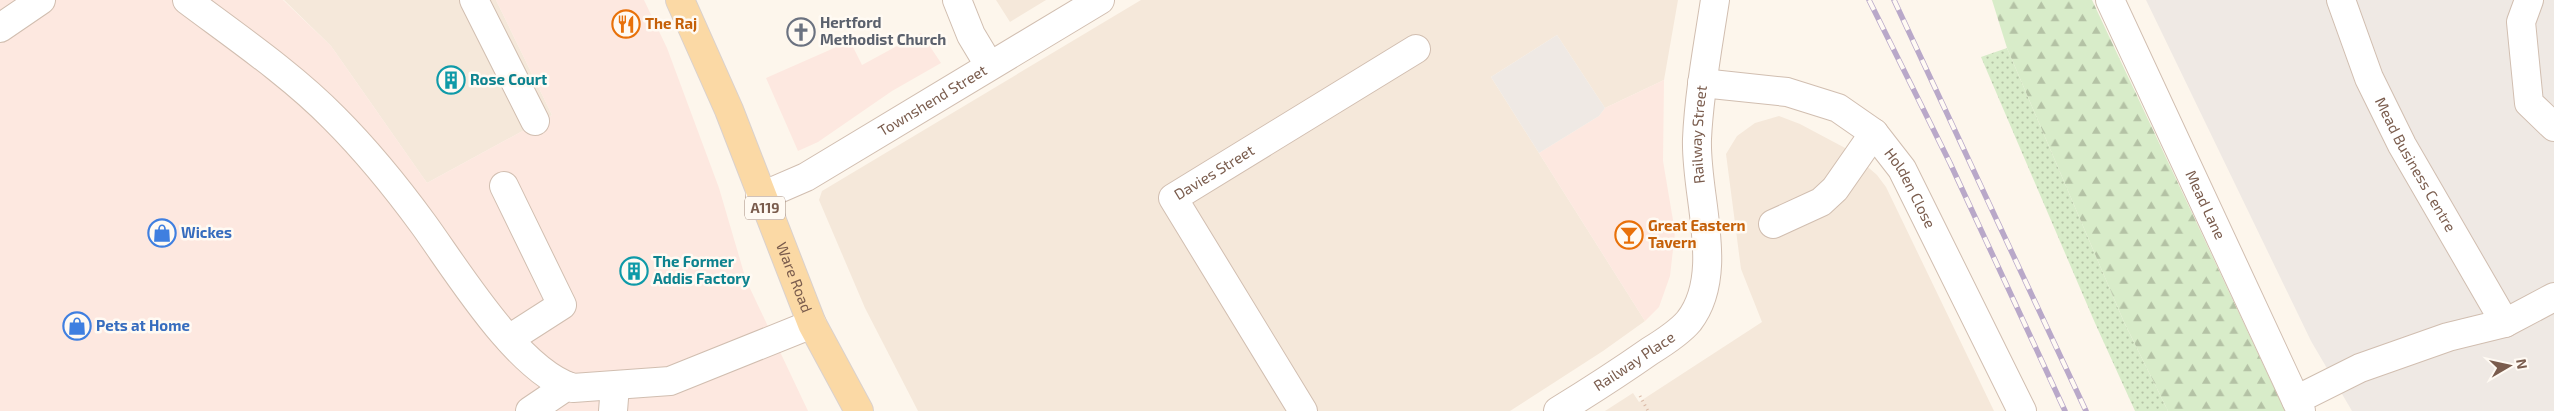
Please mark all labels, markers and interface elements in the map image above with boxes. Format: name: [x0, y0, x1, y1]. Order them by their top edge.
restaurant icon: The Raj: [611, 9, 641, 39]
place label: Hertford Methodist Church: [820, 13, 946, 48]
place label: The Raj: [645, 14, 697, 32]
church icon: Hertford Methodist Church: [786, 17, 816, 47]
street label: Townshend Street: [875, 60, 990, 139]
building icon: Rose Court: [436, 65, 466, 95]
place label: Rose Court: [470, 70, 547, 88]
street label: Railway Street: [1687, 84, 1710, 185]
street label: Mead Business Centre: [2372, 94, 2460, 235]
street label: Davies Street: [1170, 140, 1257, 203]
street label: Holden Close: [1881, 144, 1940, 231]
street label: Mead Lane: [2182, 167, 2230, 242]
road number: A119: [745, 197, 785, 220]
place label: Great Eastern Tavern: [1648, 216, 1746, 251]
shop icon: Wickes: [147, 218, 177, 248]
bar icon: Great Eastern Tavern: [1614, 220, 1644, 250]
place label: Wickes: [181, 223, 232, 241]
street label: Ware Road: [773, 239, 817, 315]
place label: The Former Addis Factory: [653, 252, 751, 288]
building icon: The Former Addis Factory: [619, 256, 649, 286]
shop icon: Pets at Home: [62, 311, 92, 341]
place label: Pets at Home: [96, 316, 190, 334]
street label: Railway Place: [1590, 327, 1678, 394]
north arrow: [2484, 341, 2534, 391]
text: N: [2513, 358, 2532, 370]

